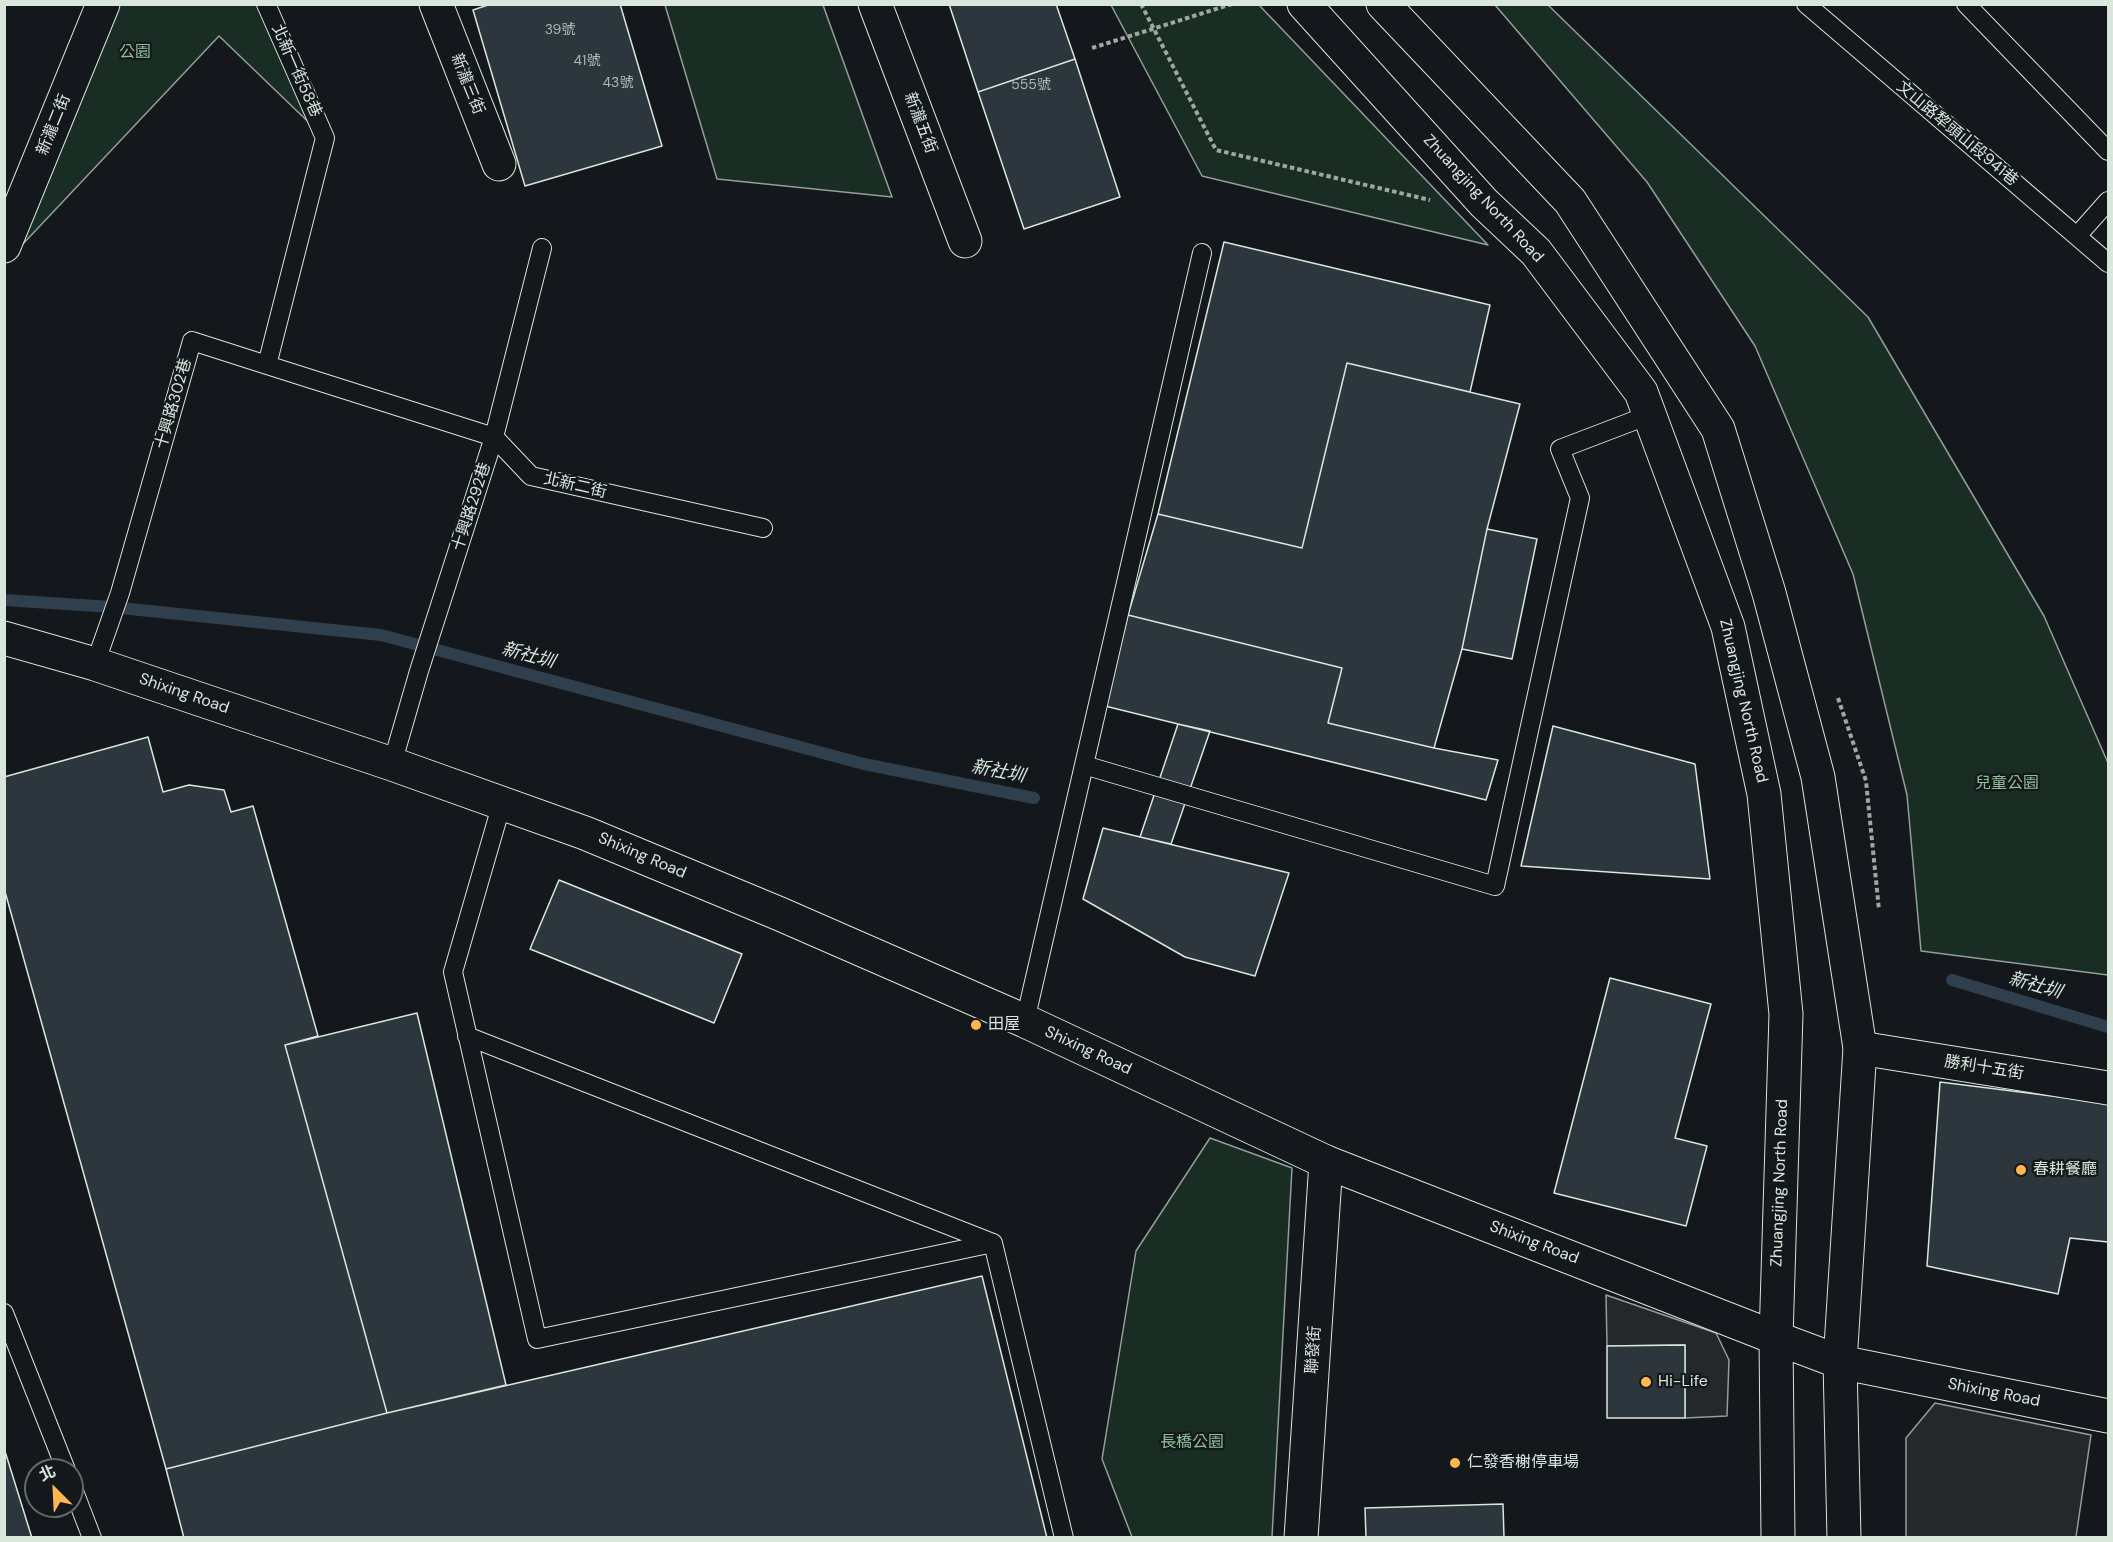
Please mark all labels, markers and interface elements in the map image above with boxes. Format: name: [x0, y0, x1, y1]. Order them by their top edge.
street label: 北新一街58巷: [267, 22, 325, 120]
house number: 39號: [545, 22, 575, 38]
park label: 公園: [119, 43, 151, 63]
street label: 新瀧三街: [446, 51, 488, 117]
house number: 41號: [574, 53, 600, 69]
house number: 43號: [603, 75, 633, 91]
house number: 555號: [1011, 77, 1051, 93]
street label: 文山路犂頭山段941巷: [1892, 78, 2022, 190]
street label: 新瀧五街: [900, 90, 940, 156]
street label: 新瀧二街: [33, 92, 75, 158]
street label: Zhuangjing North Road: [1419, 131, 1547, 267]
street label: 十興路302巷: [152, 356, 196, 452]
street label: 十興路292巷: [449, 460, 495, 554]
street label: 北新二街: [542, 469, 608, 503]
street label: Zhuangjing North Road: [1715, 617, 1771, 785]
water label: 新社圳: [499, 639, 557, 673]
street label: Shixing Road: [137, 670, 231, 718]
water label: 新社圳: [969, 756, 1027, 788]
park label: 兒童公園: [1975, 774, 2039, 794]
street label: Shixing Road: [595, 829, 689, 883]
water label: 新社圳: [2006, 968, 2064, 1004]
place label: 田屋: [988, 1015, 1020, 1035]
marker: 田屋: [969, 1018, 983, 1032]
street label: Shixing Road: [1041, 1022, 1135, 1080]
street label: 勝利十五街: [1943, 1052, 2025, 1084]
street label: Zhuangjing North Road: [1767, 1099, 1793, 1267]
place label: 春耕餐廳: [2033, 1160, 2097, 1180]
marker: 春耕餐廳: [2014, 1163, 2028, 1177]
street label: Shixing Road: [1487, 1217, 1581, 1269]
street label: 聯發街: [1303, 1325, 1325, 1375]
place label: Hi-Life: [1658, 1372, 1708, 1392]
marker: Hi-Life: [1639, 1375, 1653, 1389]
street label: Shixing Road: [1946, 1375, 2042, 1411]
park label: 長橋公園: [1160, 1433, 1224, 1453]
place label: 仁發香榭停車場: [1467, 1453, 1579, 1473]
marker: 仁發香榭停車場: [1448, 1456, 1462, 1470]
north arrow: [24, 1458, 84, 1518]
text: 北: [36, 1460, 59, 1486]

